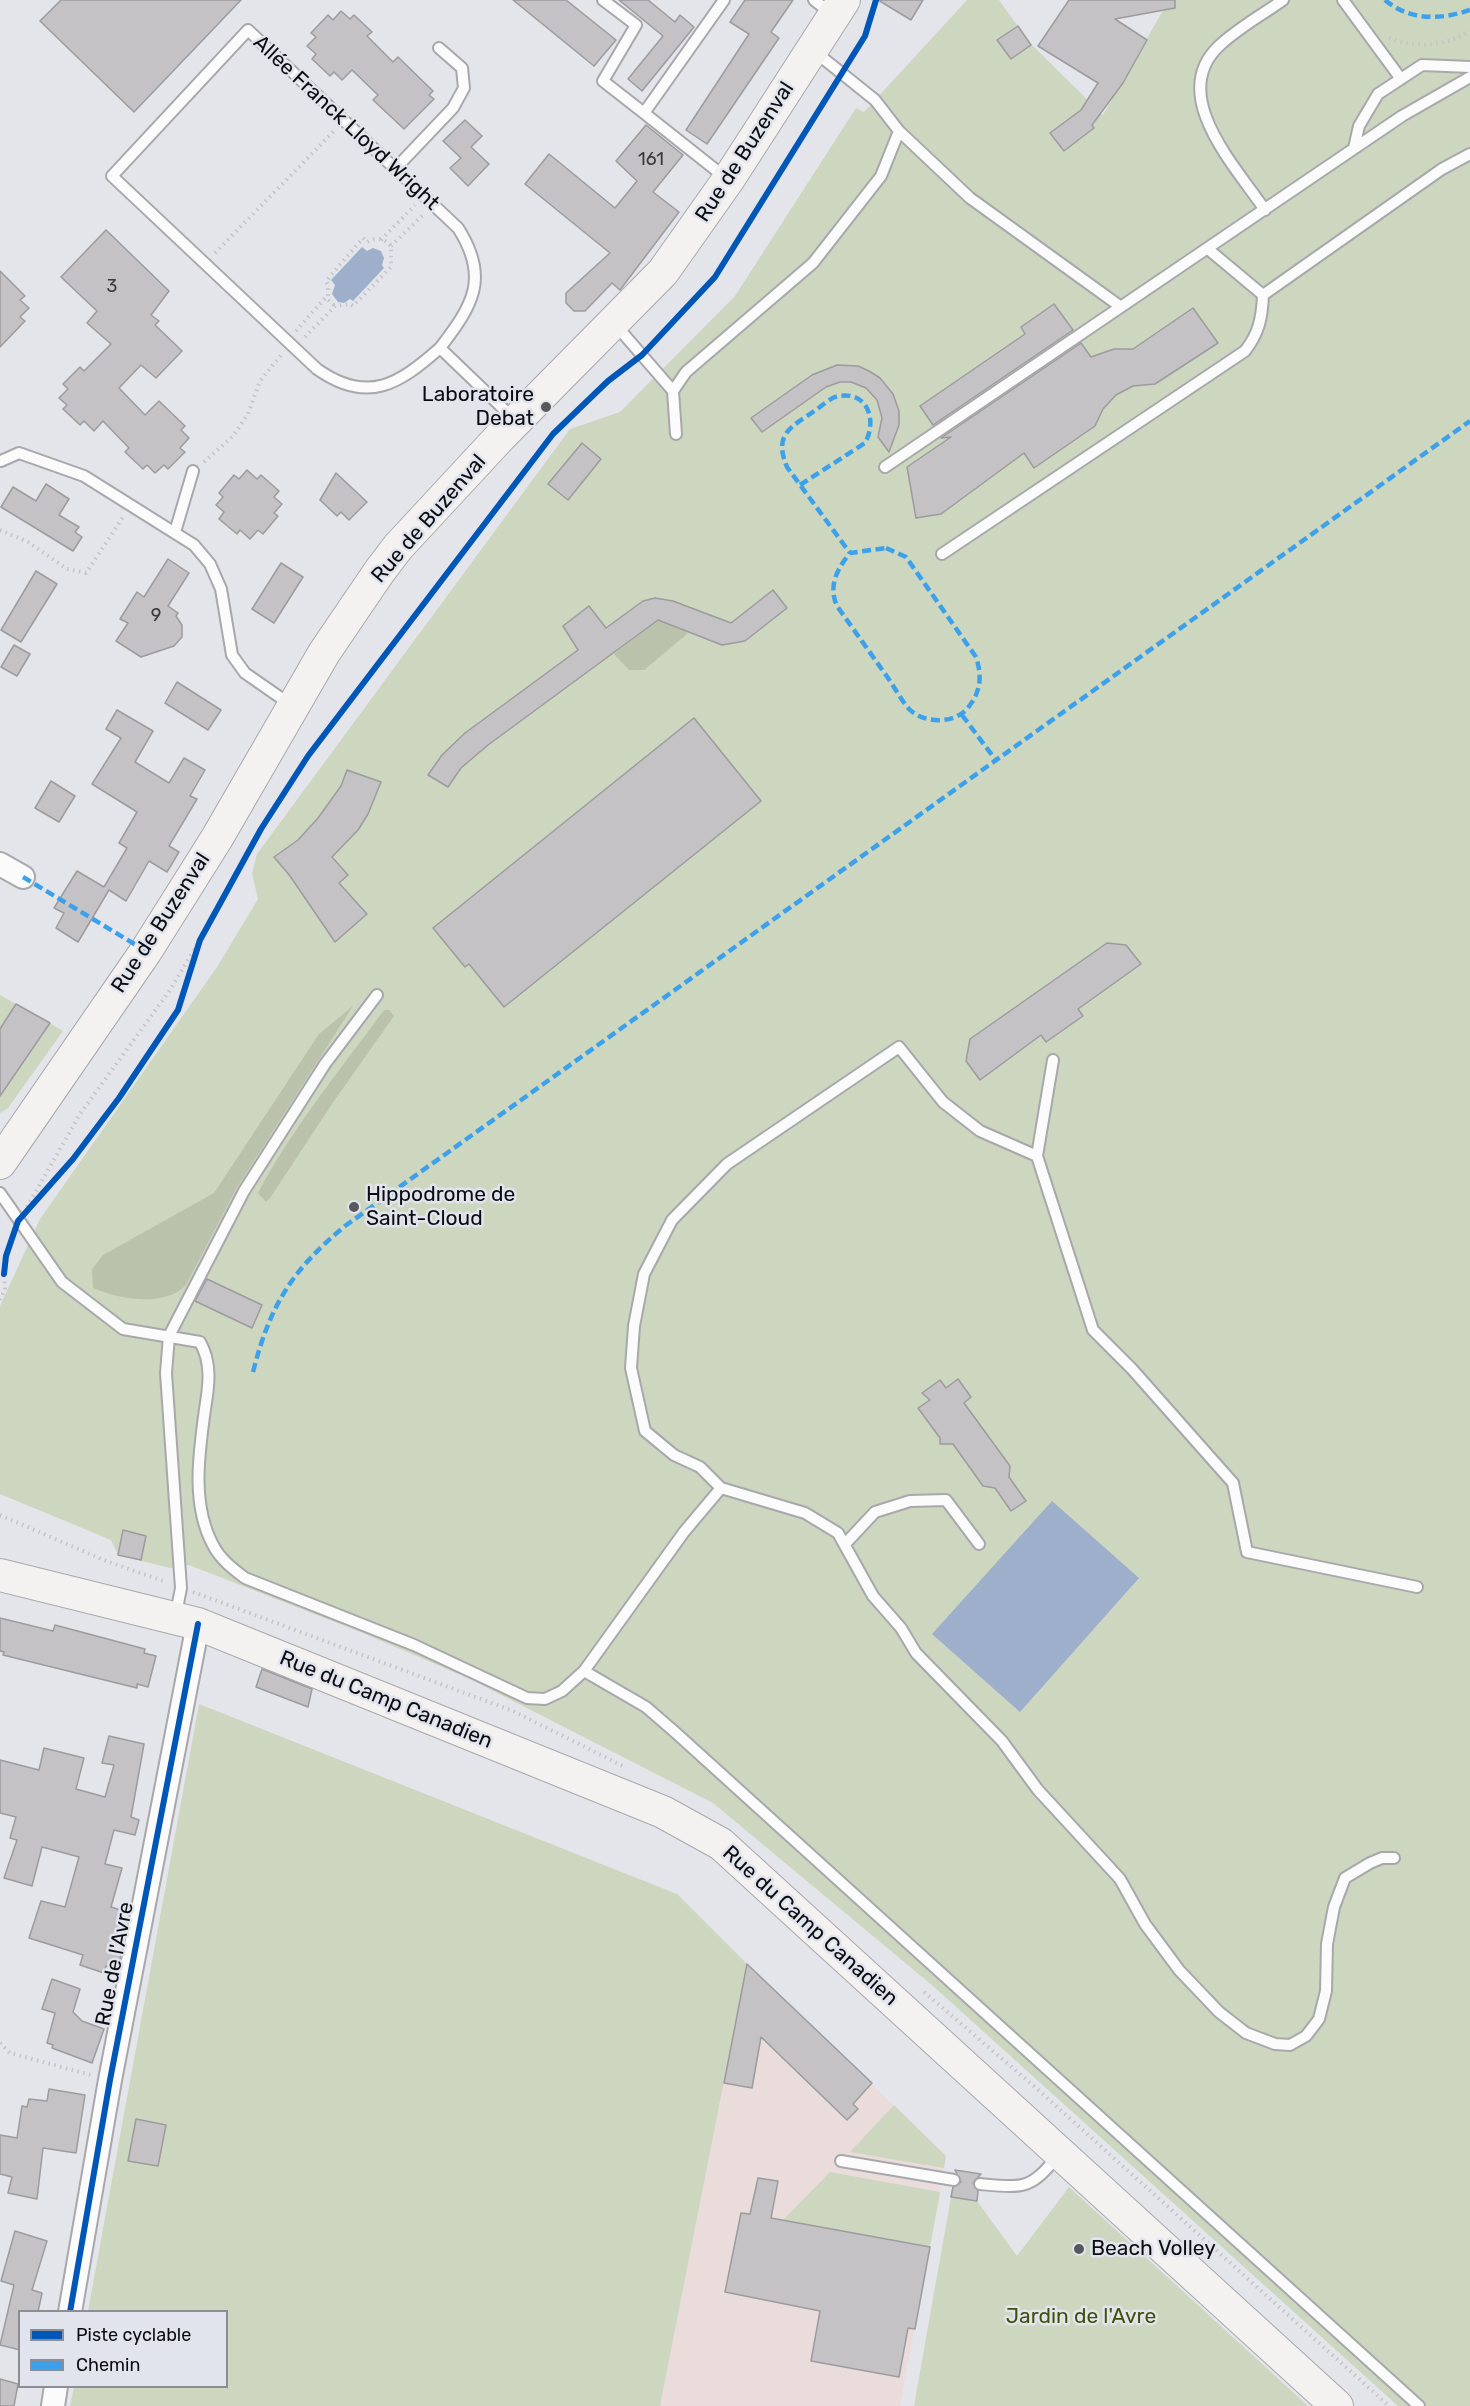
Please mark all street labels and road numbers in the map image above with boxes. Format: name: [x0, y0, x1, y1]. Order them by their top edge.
street label: Allée Franck Lloyd Wright: [248, 30, 444, 216]
street label: Rue de Buzenval: [690, 77, 800, 227]
street label: Rue de Buzenval: [366, 450, 492, 588]
street label: Rue de Buzenval: [106, 848, 216, 998]
street label: Rue du Camp Canadien: [276, 1646, 496, 1754]
street label: Rue du Camp Canadien: [717, 1841, 903, 2011]
street label: Rue de l'Avre: [91, 1900, 139, 2028]

